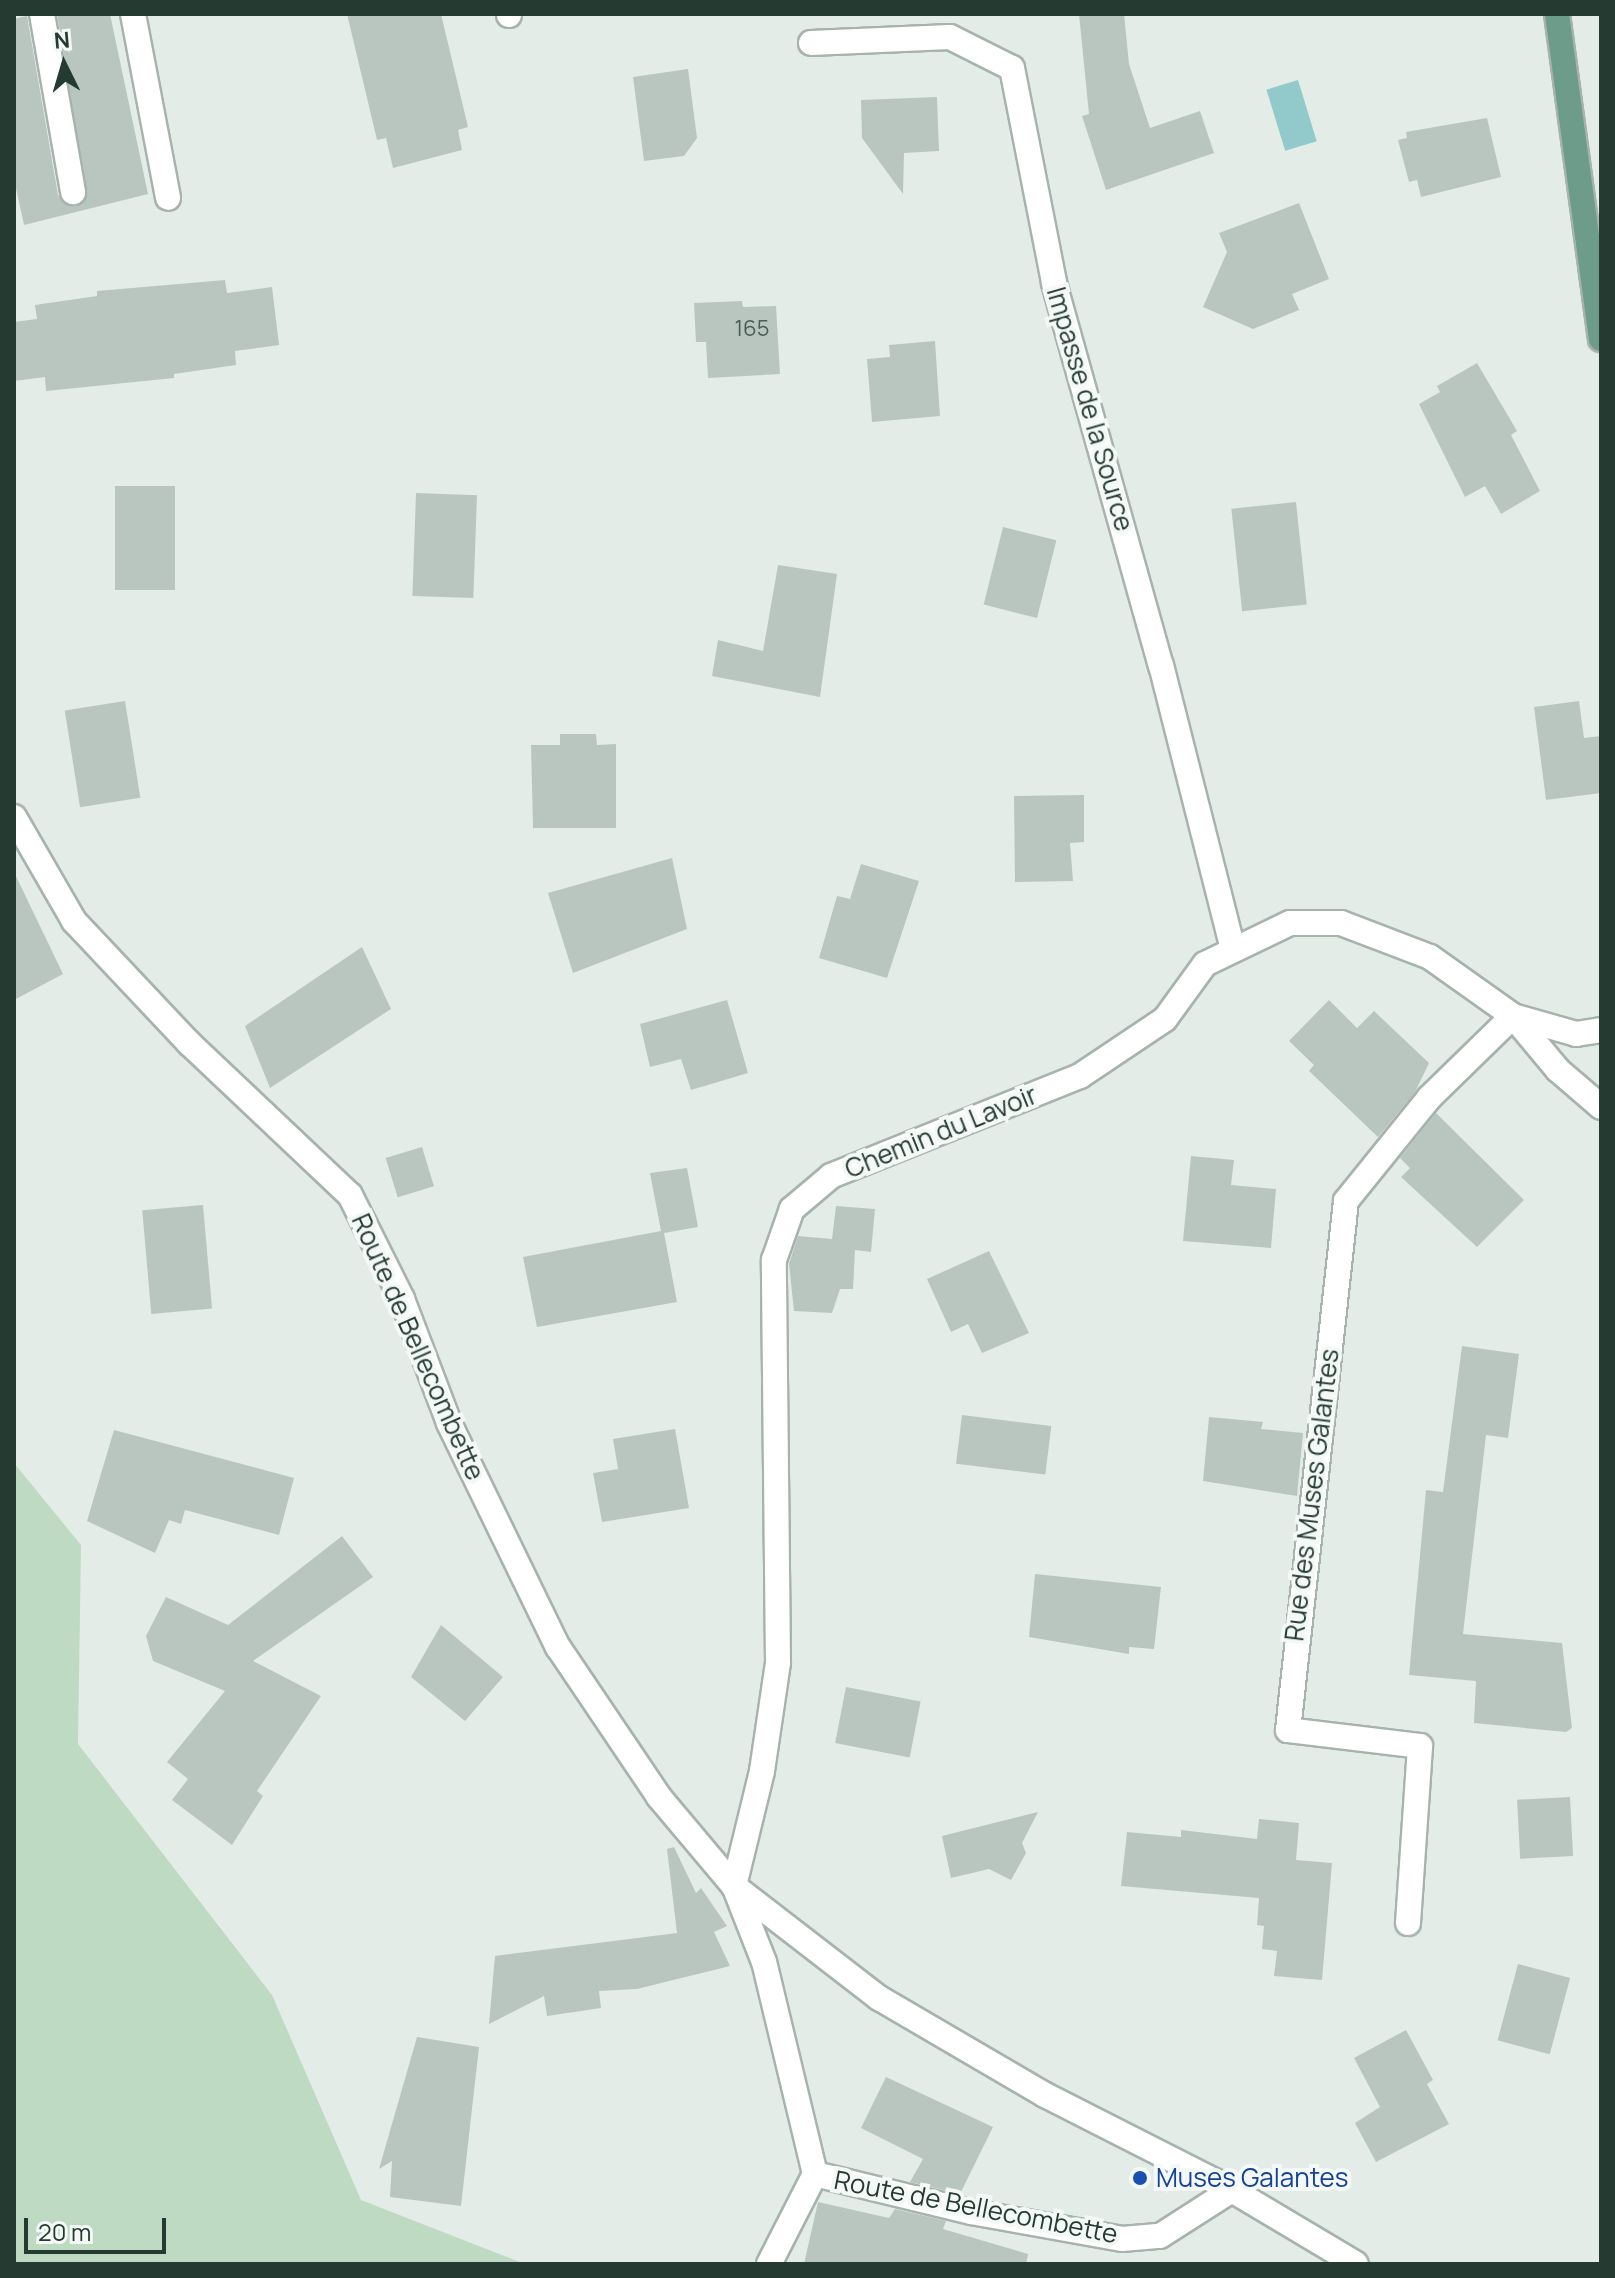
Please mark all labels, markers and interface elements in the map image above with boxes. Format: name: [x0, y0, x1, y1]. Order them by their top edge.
north arrow: [24, 24, 104, 104]
text: N: [53, 24, 71, 56]
street label: Impasse de la Source: [1040, 283, 1140, 535]
house number: 165: [735, 316, 769, 342]
street label: Chemin du Lavoir: [840, 1079, 1042, 1185]
street label: Route de Bellecombette: [345, 1209, 491, 1485]
street label: Rue des Muses Galantes: [1279, 1347, 1345, 1643]
place label: Muses Galantes: [1156, 2162, 1348, 2194]
street label: Route de Bellecombette: [832, 2164, 1120, 2250]
marker: Muses Galantes: [1131, 2169, 1149, 2187]
scale bar: [28, 2202, 170, 2252]
text: 20 m: [38, 2215, 91, 2248]

